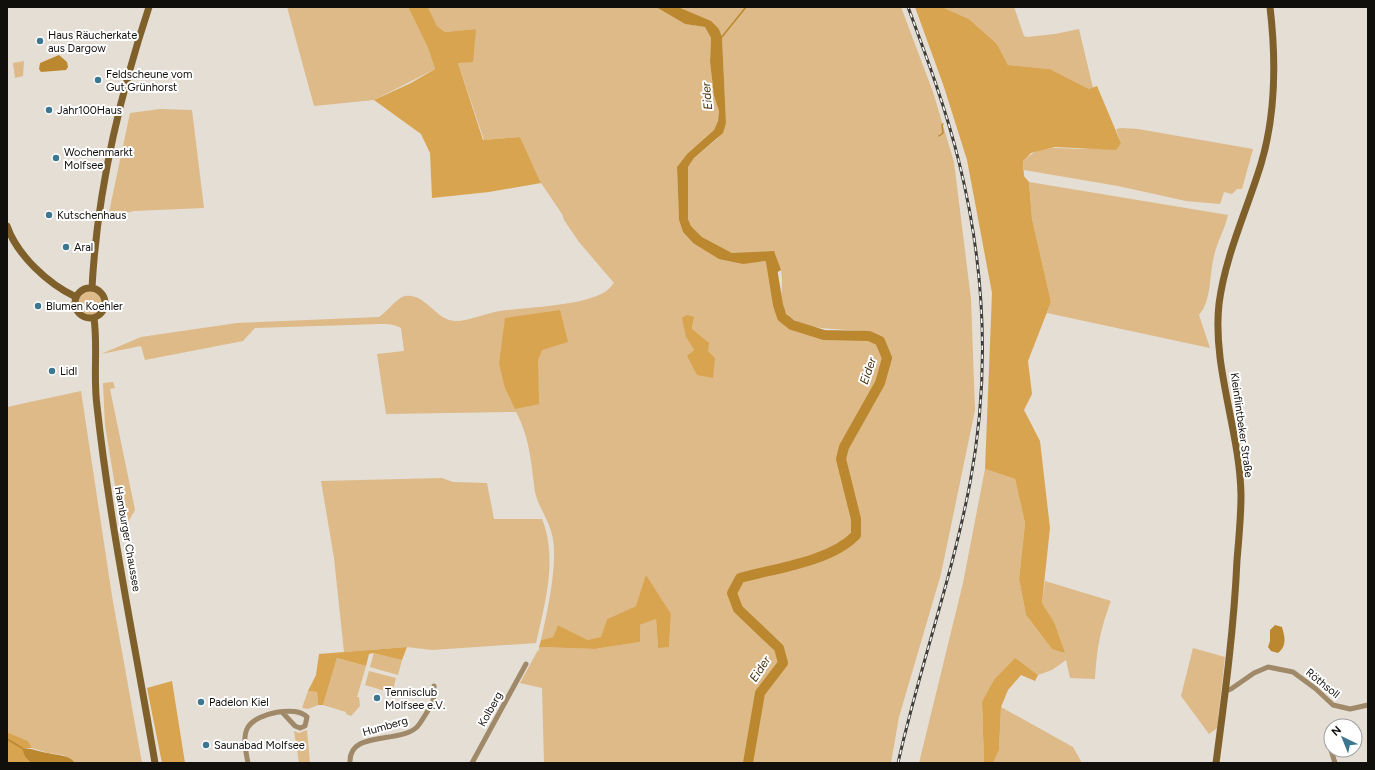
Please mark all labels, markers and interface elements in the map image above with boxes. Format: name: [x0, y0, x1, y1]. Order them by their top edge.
place label: Haus Räucherkate aus Dargow: [48, 29, 137, 55]
marker: Haus Räucherkate aus Dargow: [35, 36, 45, 46]
place label: Feldscheune vom Gut Grünhorst: [106, 68, 192, 94]
marker: Feldscheune vom Gut Grünhorst: [93, 75, 103, 85]
water label: Eider: [699, 81, 715, 110]
place label: Jahr100Haus: [57, 104, 122, 117]
marker: Jahr100Haus: [44, 105, 54, 115]
place label: Wochenmarkt Molfsee: [64, 146, 133, 172]
marker: Wochenmarkt Molfsee: [51, 153, 61, 163]
place label: Kutschenhaus: [57, 209, 126, 222]
marker: Kutschenhaus: [44, 210, 54, 220]
place label: Aral: [74, 241, 93, 254]
marker: Aral: [61, 242, 71, 252]
place label: Blumen Koehler: [46, 300, 123, 313]
marker: Blumen Koehler: [33, 301, 43, 311]
water label: Eider: [857, 355, 879, 386]
place label: Lidl: [60, 365, 77, 378]
marker: Lidl: [47, 366, 57, 376]
street label: Kleinflintbeker Straße: [1228, 372, 1255, 478]
street label: Hamburger Chaussee: [112, 486, 143, 593]
water label: Eider: [747, 653, 774, 684]
street label: Röthsoll: [1303, 666, 1342, 701]
place label: Tennisclub Molfsee e.V.: [385, 686, 445, 712]
street label: Kolberg: [476, 689, 505, 729]
marker: Tennisclub Molfsee e.V.: [372, 693, 382, 703]
place label: Padelon Kiel: [209, 696, 269, 709]
marker: Padelon Kiel: [196, 697, 206, 707]
street label: Humberg: [361, 714, 409, 739]
north arrow: [1323, 718, 1363, 758]
text: N: [1329, 723, 1344, 739]
place label: Saunabad Molfsee: [214, 739, 305, 752]
marker: Saunabad Molfsee: [201, 740, 211, 750]

